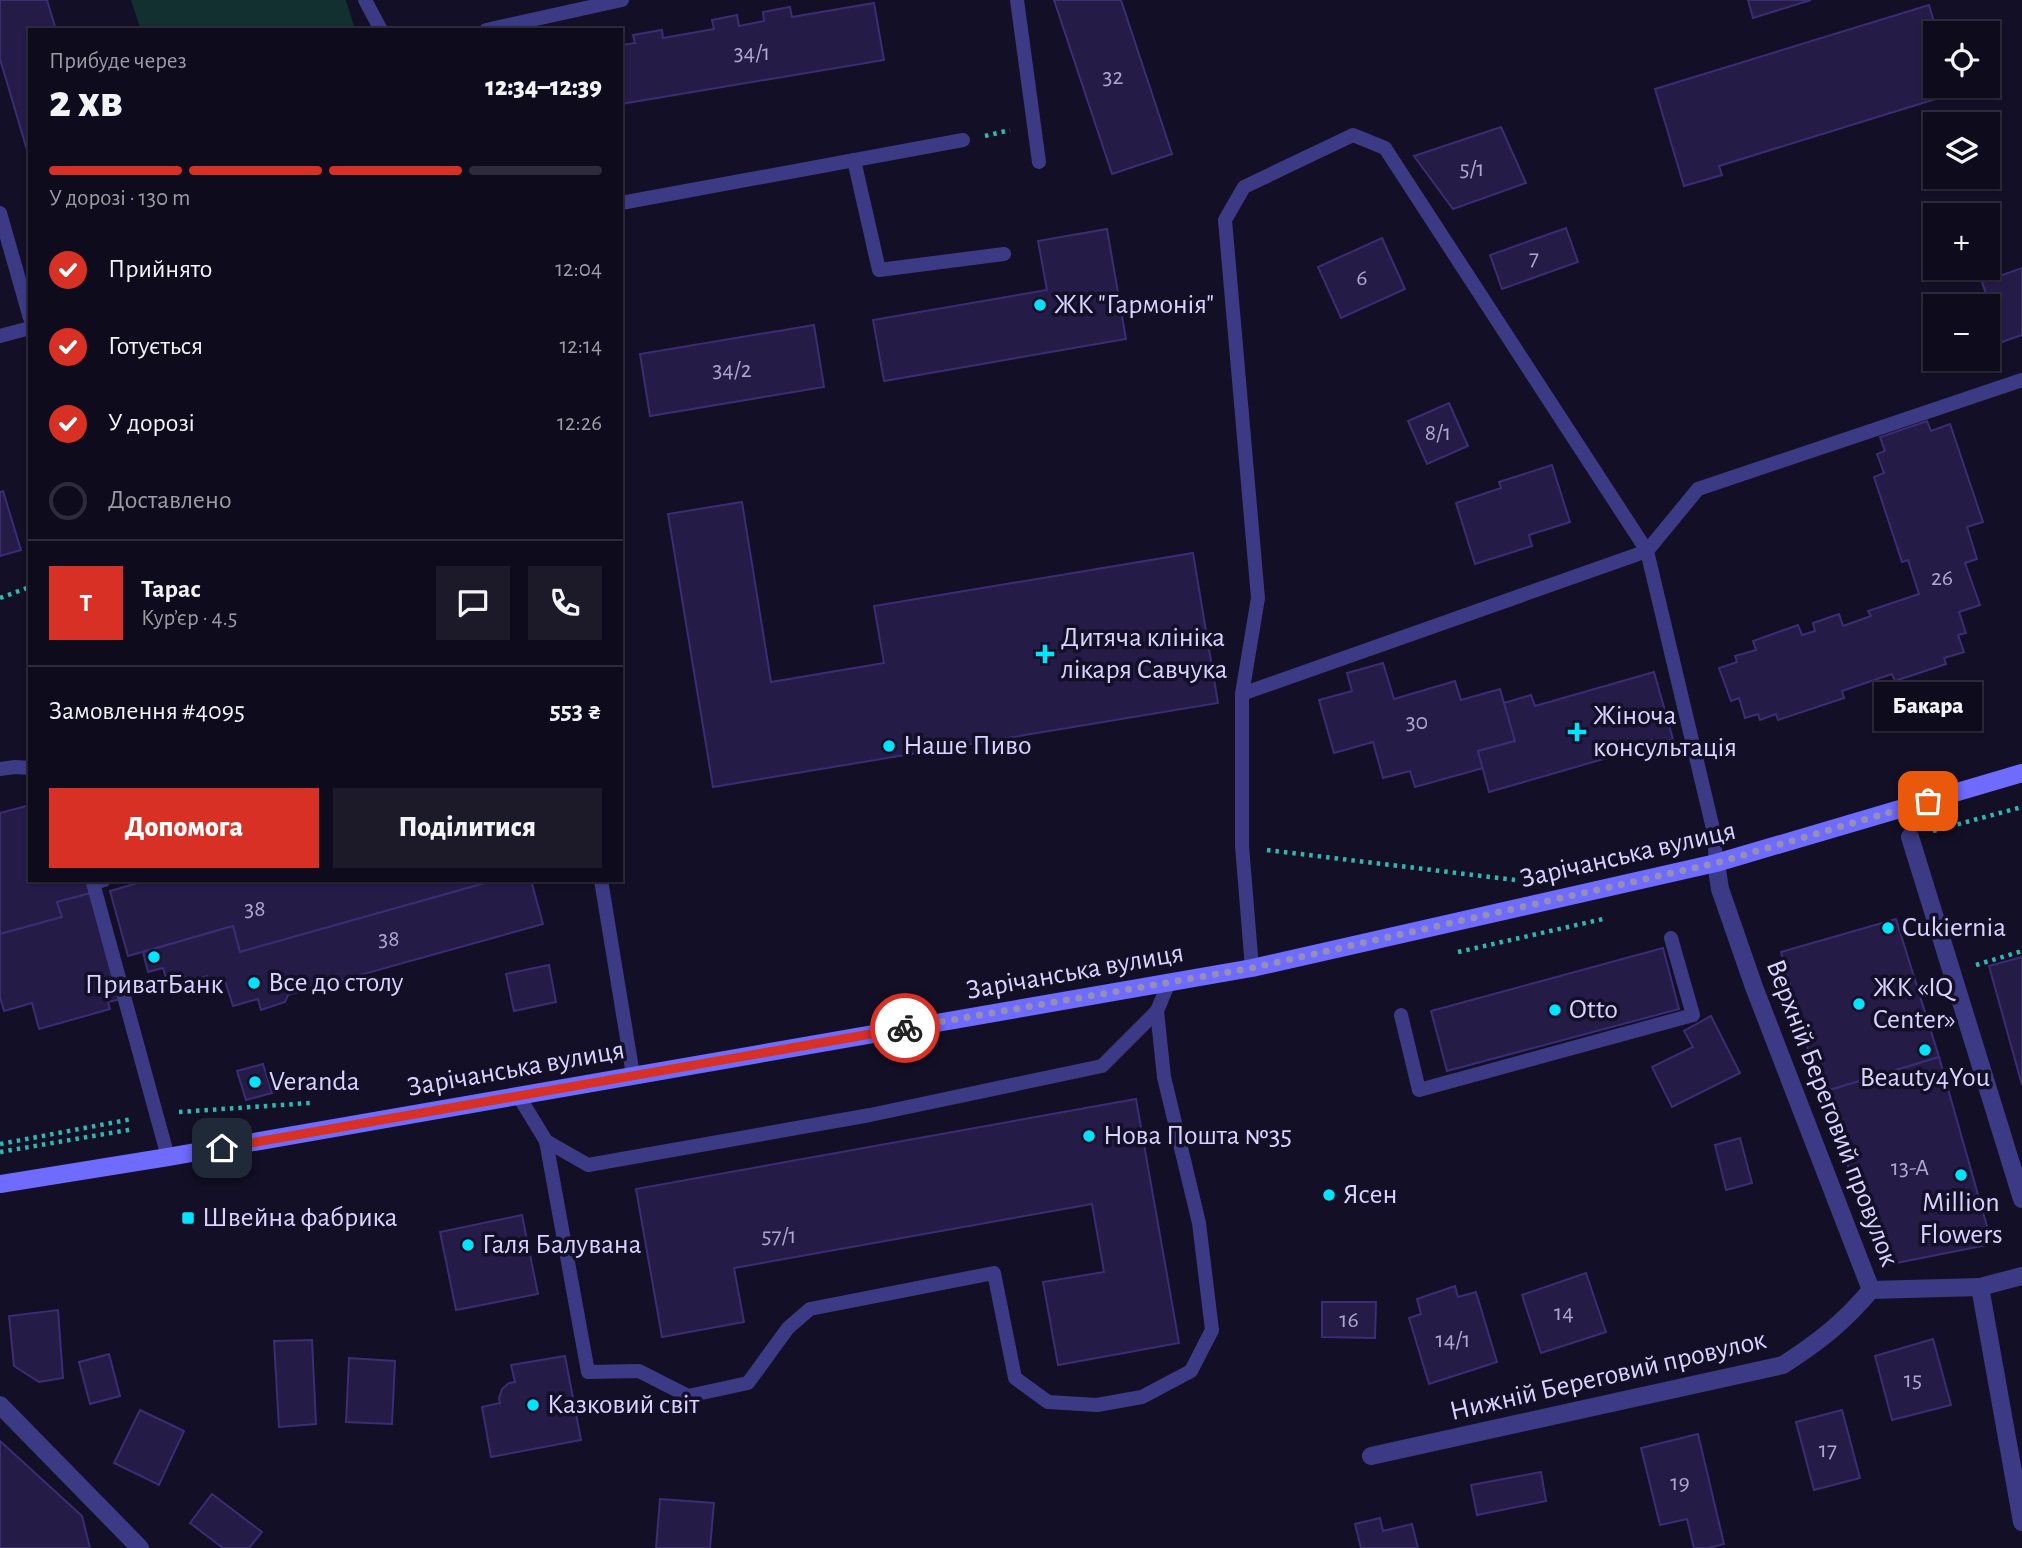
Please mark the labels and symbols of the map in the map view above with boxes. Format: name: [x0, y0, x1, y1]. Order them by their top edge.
house number: 34/1: [734, 41, 770, 65]
house number: 32: [1103, 65, 1123, 89]
house number: 5/1: [1459, 157, 1485, 181]
house number: 7: [1529, 246, 1539, 270]
house number: 6: [1356, 266, 1368, 290]
place label: ЖК "Гармонія": [1054, 291, 1214, 319]
marker: ЖК "Гармонія": [1032, 297, 1048, 313]
house number: 34/2: [712, 358, 752, 382]
house number: 8/1: [1425, 421, 1451, 445]
house number: 26: [1931, 566, 1953, 590]
place label: Дитяча клініка лікаря Савчука: [1061, 624, 1228, 684]
marker: Дитяча клініка лікаря Савчука: [1035, 644, 1055, 664]
callout: Бакара: [1874, 682, 1982, 731]
place label: Жіноча консультація: [1593, 702, 1737, 762]
house number: 30: [1406, 710, 1428, 734]
marker: Жіноча консультація: [1567, 722, 1587, 742]
place label: Наше Пиво: [903, 732, 1032, 760]
marker: Наше Пиво: [881, 738, 897, 754]
pin: [1898, 771, 1958, 831]
street label: Зарічанська вулиця: [1518, 817, 1738, 893]
house number: 38: [244, 897, 266, 921]
place label: Cukiernia: [1902, 914, 2006, 942]
marker: Cukiernia: [1880, 920, 1896, 936]
house number: 38: [378, 927, 400, 951]
street label: Зарічанська вулиця: [964, 939, 1186, 1005]
marker: ПриватБанк: [146, 949, 162, 965]
street label: Верхній Береговий провулок: [1761, 956, 1904, 1270]
place label: Все до столу: [268, 969, 404, 997]
place label: ПриватБанк: [85, 971, 223, 999]
place label: ЖК «IQ Center»: [1873, 974, 1956, 1034]
marker: Все до столу: [246, 975, 262, 991]
courier: [870, 993, 940, 1063]
place label: Otto: [1569, 996, 1618, 1024]
marker: ЖК «IQ Center»: [1851, 996, 1867, 1012]
marker: Otto: [1547, 1002, 1563, 1018]
street label: Зарічанська вулиця: [405, 1036, 627, 1102]
marker: Beauty4You: [1917, 1042, 1933, 1058]
place label: Beauty4You: [1860, 1064, 1990, 1092]
place label: Veranda: [269, 1068, 360, 1096]
marker: Veranda: [247, 1074, 263, 1090]
pin: [192, 1118, 252, 1178]
place label: Нова Пошта №35: [1103, 1122, 1292, 1150]
marker: Нова Пошта №35: [1081, 1128, 1097, 1144]
house number: 13-А: [1891, 1156, 1929, 1180]
marker: Million Flowers: [1953, 1167, 1969, 1183]
place label: Ясен: [1343, 1181, 1398, 1209]
marker: Ясен: [1321, 1187, 1337, 1203]
place label: Million Flowers: [1919, 1189, 2003, 1249]
place label: Швейна фабрика: [202, 1204, 398, 1232]
marker: Швейна фабрика: [180, 1210, 196, 1226]
house number: 57/1: [761, 1224, 797, 1248]
place label: Галя Балувана: [482, 1231, 642, 1259]
marker: Галя Балувана: [460, 1237, 476, 1253]
house number: 14: [1554, 1301, 1574, 1325]
house number: 16: [1339, 1308, 1359, 1332]
street label: Нижній Береговий провулок: [1447, 1326, 1769, 1426]
house number: 14/1: [1436, 1328, 1470, 1352]
house number: 15: [1904, 1368, 1922, 1392]
place label: Казковий світ: [547, 1391, 700, 1419]
marker: Казковий світ: [525, 1397, 541, 1413]
house number: 17: [1819, 1438, 1837, 1462]
house number: 19: [1670, 1471, 1690, 1495]

